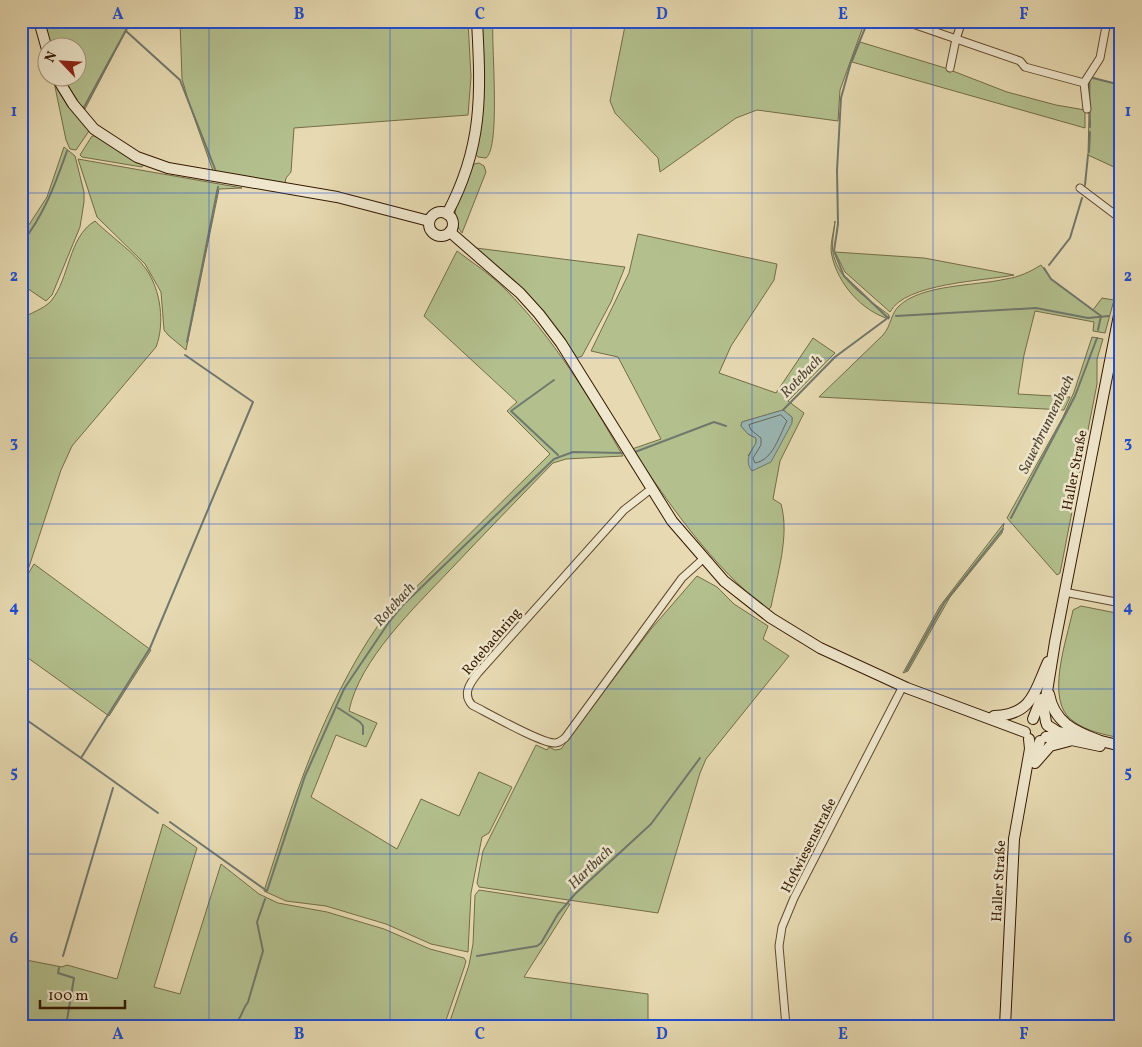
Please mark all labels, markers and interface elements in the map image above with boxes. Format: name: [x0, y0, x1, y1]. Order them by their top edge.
text: A: [112, 4, 124, 26]
text: B: [294, 4, 305, 26]
text: C: [475, 4, 485, 26]
text: D: [656, 4, 668, 26]
text: E: [838, 4, 848, 26]
text: F: [1019, 4, 1029, 26]
north arrow: [38, 38, 88, 88]
text: N: [41, 49, 62, 66]
text: 1: [11, 101, 17, 123]
text: 1: [1125, 101, 1131, 123]
text: 2: [10, 266, 18, 288]
text: 2: [1124, 266, 1132, 288]
water label: Rotebach: [776, 351, 828, 403]
water label: Sauerbrunnenbach: [1014, 372, 1080, 478]
street label: Haller Straße: [1058, 428, 1093, 512]
text: 3: [10, 432, 18, 454]
text: 3: [1124, 432, 1132, 454]
water label: Rotebach: [370, 578, 421, 632]
text: 4: [9, 597, 19, 619]
text: 4: [1123, 597, 1133, 619]
street label: Rotebachring: [458, 604, 526, 680]
text: 5: [10, 762, 18, 784]
text: 5: [1124, 762, 1132, 784]
street label: Hofwiesenstraße: [777, 795, 842, 896]
street label: Haller Straße: [988, 839, 1011, 922]
water label: Hartbach: [564, 841, 618, 895]
text: 6: [10, 928, 19, 950]
text: 6: [1124, 928, 1133, 950]
scale bar: [40, 977, 125, 1009]
text: 100 m: [48, 986, 88, 1007]
text: A: [112, 1024, 124, 1046]
text: B: [294, 1024, 305, 1046]
text: C: [475, 1024, 485, 1046]
text: D: [656, 1024, 668, 1046]
text: E: [838, 1024, 848, 1046]
text: F: [1019, 1024, 1029, 1046]

